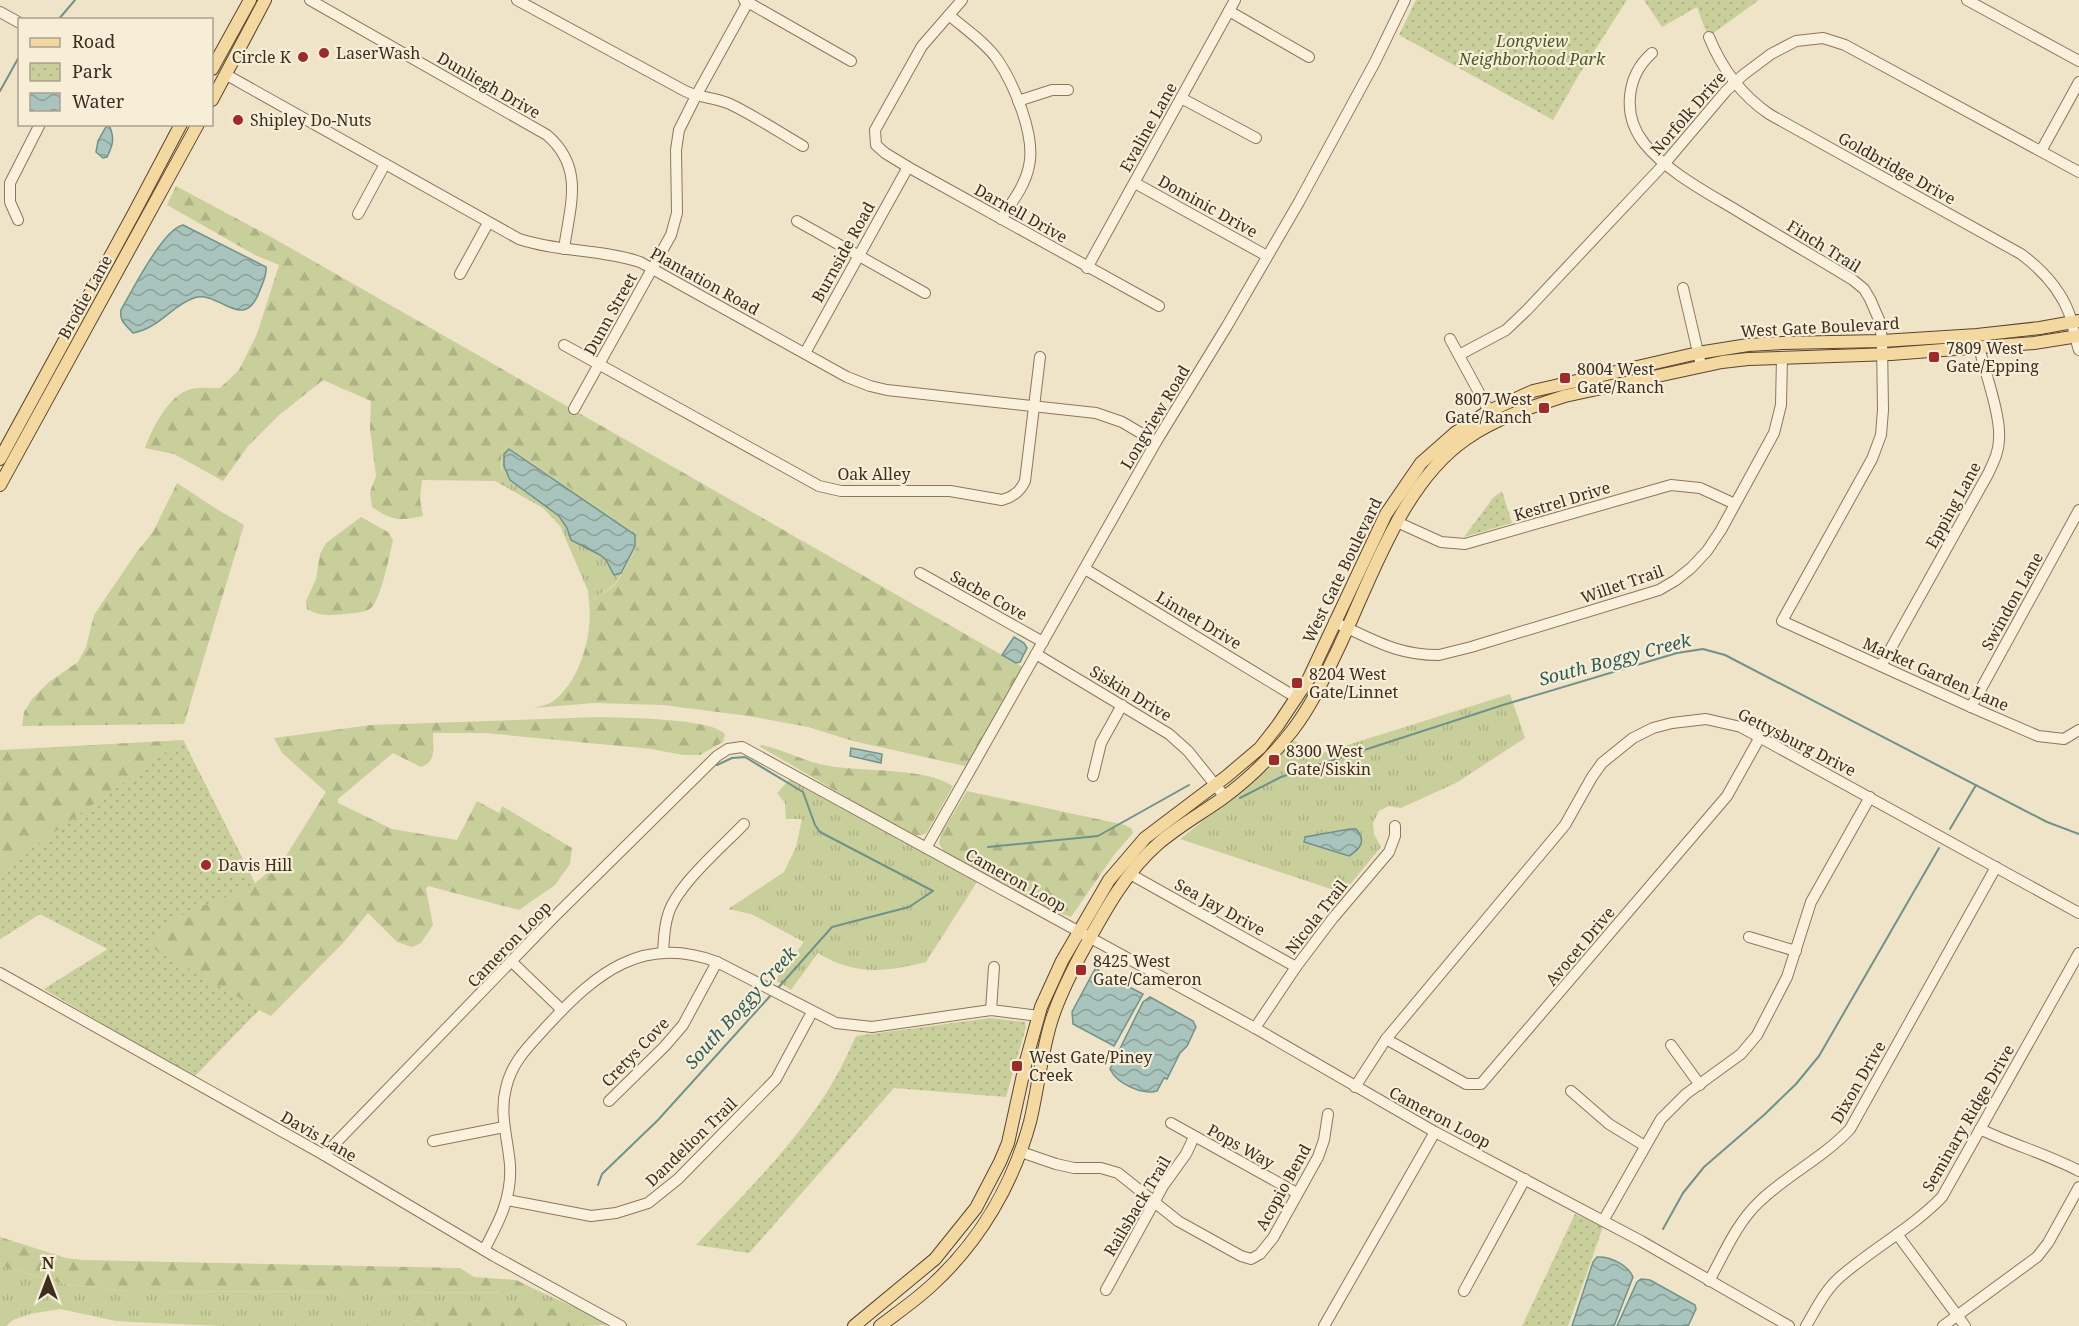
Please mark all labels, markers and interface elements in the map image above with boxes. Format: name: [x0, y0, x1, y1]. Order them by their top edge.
legend: [18, 18, 213, 126]
text: Road: [72, 29, 115, 53]
park label: Longview Neighborhood Park: [1458, 30, 1606, 70]
place label: LaserWash: [336, 42, 420, 64]
place label: Circle K: [232, 46, 292, 68]
marker: LaserWash: [317, 46, 331, 60]
street label: Dunliegh Drive: [433, 47, 545, 123]
marker: Circle K: [296, 50, 310, 64]
text: Park: [72, 59, 112, 83]
street label: Norfolk Drive: [1645, 66, 1731, 160]
street label: Evaline Lane: [1114, 78, 1182, 176]
text: Water: [72, 89, 125, 113]
place label: Shipley Do-Nuts: [250, 109, 372, 131]
marker: Shipley Do-Nuts: [231, 113, 245, 127]
street label: Goldbridge Drive: [1834, 127, 1960, 209]
street label: Dominic Drive: [1154, 170, 1262, 242]
street label: Darnell Drive: [971, 178, 1071, 248]
street label: Burnside Road: [806, 198, 880, 306]
street label: Finch Trail: [1783, 215, 1865, 277]
street label: Plantation Road: [646, 242, 764, 320]
street label: Brodie Lane: [53, 251, 117, 343]
street label: Dunn Street: [578, 268, 642, 359]
street label: West Gate Boulevard: [1740, 312, 1900, 342]
place label: 7809 West Gate/Epping: [1946, 337, 2039, 377]
marker: 7809 West Gate/Epping: [1927, 350, 1941, 364]
place label: 8004 West Gate/Ranch: [1577, 358, 1664, 398]
street label: Longview Road: [1115, 361, 1195, 473]
marker: 8004 West Gate/Ranch: [1558, 371, 1572, 385]
place label: 8007 West Gate/Ranch: [1445, 388, 1532, 428]
marker: 8007 West Gate/Ranch: [1537, 401, 1551, 415]
street label: Epping Lane: [1920, 458, 1986, 552]
street label: Oak Alley: [837, 463, 912, 485]
street label: Kestrel Drive: [1511, 476, 1613, 526]
street label: West Gate Boulevard: [1297, 493, 1387, 646]
street label: Swindon Lane: [1976, 548, 2048, 654]
street label: Willet Trail: [1578, 560, 1666, 608]
street label: Sacbe Cove: [946, 565, 1032, 625]
street label: Linnet Drive: [1152, 586, 1246, 654]
water label: South Boggy Creek: [1536, 627, 1694, 691]
street label: Market Garden Lane: [1860, 632, 2012, 716]
street label: Siskin Drive: [1086, 660, 1176, 726]
place label: 8204 West Gate/Linnet: [1309, 663, 1399, 703]
marker: 8204 West Gate/Linnet: [1290, 676, 1304, 690]
street label: Gettysburg Drive: [1734, 703, 1860, 781]
place label: 8300 West Gate/Siskin: [1286, 740, 1371, 780]
marker: 8300 West Gate/Siskin: [1267, 753, 1281, 767]
street label: Cameron Loop: [962, 843, 1070, 917]
place label: Davis Hill: [218, 854, 292, 876]
marker: Davis Hill: [199, 858, 213, 872]
street label: Sea Jay Drive: [1171, 873, 1269, 941]
street label: Nicola Trail: [1280, 875, 1352, 959]
street label: Cameron Loop: [462, 896, 556, 992]
street label: Avocet Drive: [1540, 902, 1620, 990]
water label: South Boggy Creek: [679, 941, 802, 1074]
place label: 8425 West Gate/Cameron: [1093, 950, 1202, 990]
marker: 8425 West Gate/Cameron: [1074, 963, 1088, 977]
street label: Cretys Cove: [596, 1012, 674, 1092]
street label: Dixon Drive: [1826, 1037, 1890, 1127]
street label: Seminary Ridge Drive: [1917, 1040, 2019, 1196]
place label: West Gate/Piney Creek: [1029, 1046, 1153, 1086]
marker: West Gate/Piney Creek: [1010, 1059, 1024, 1073]
street label: Cameron Loop: [1385, 1081, 1495, 1153]
street label: Dandelion Trail: [640, 1093, 742, 1191]
street label: Davis Lane: [277, 1105, 361, 1167]
street label: Pops Way: [1204, 1119, 1279, 1174]
street label: Acopio Bend: [1250, 1140, 1316, 1234]
street label: Railsback Trail: [1098, 1152, 1176, 1260]
north arrow: [18, 1248, 78, 1308]
text: N: [42, 1252, 55, 1274]

